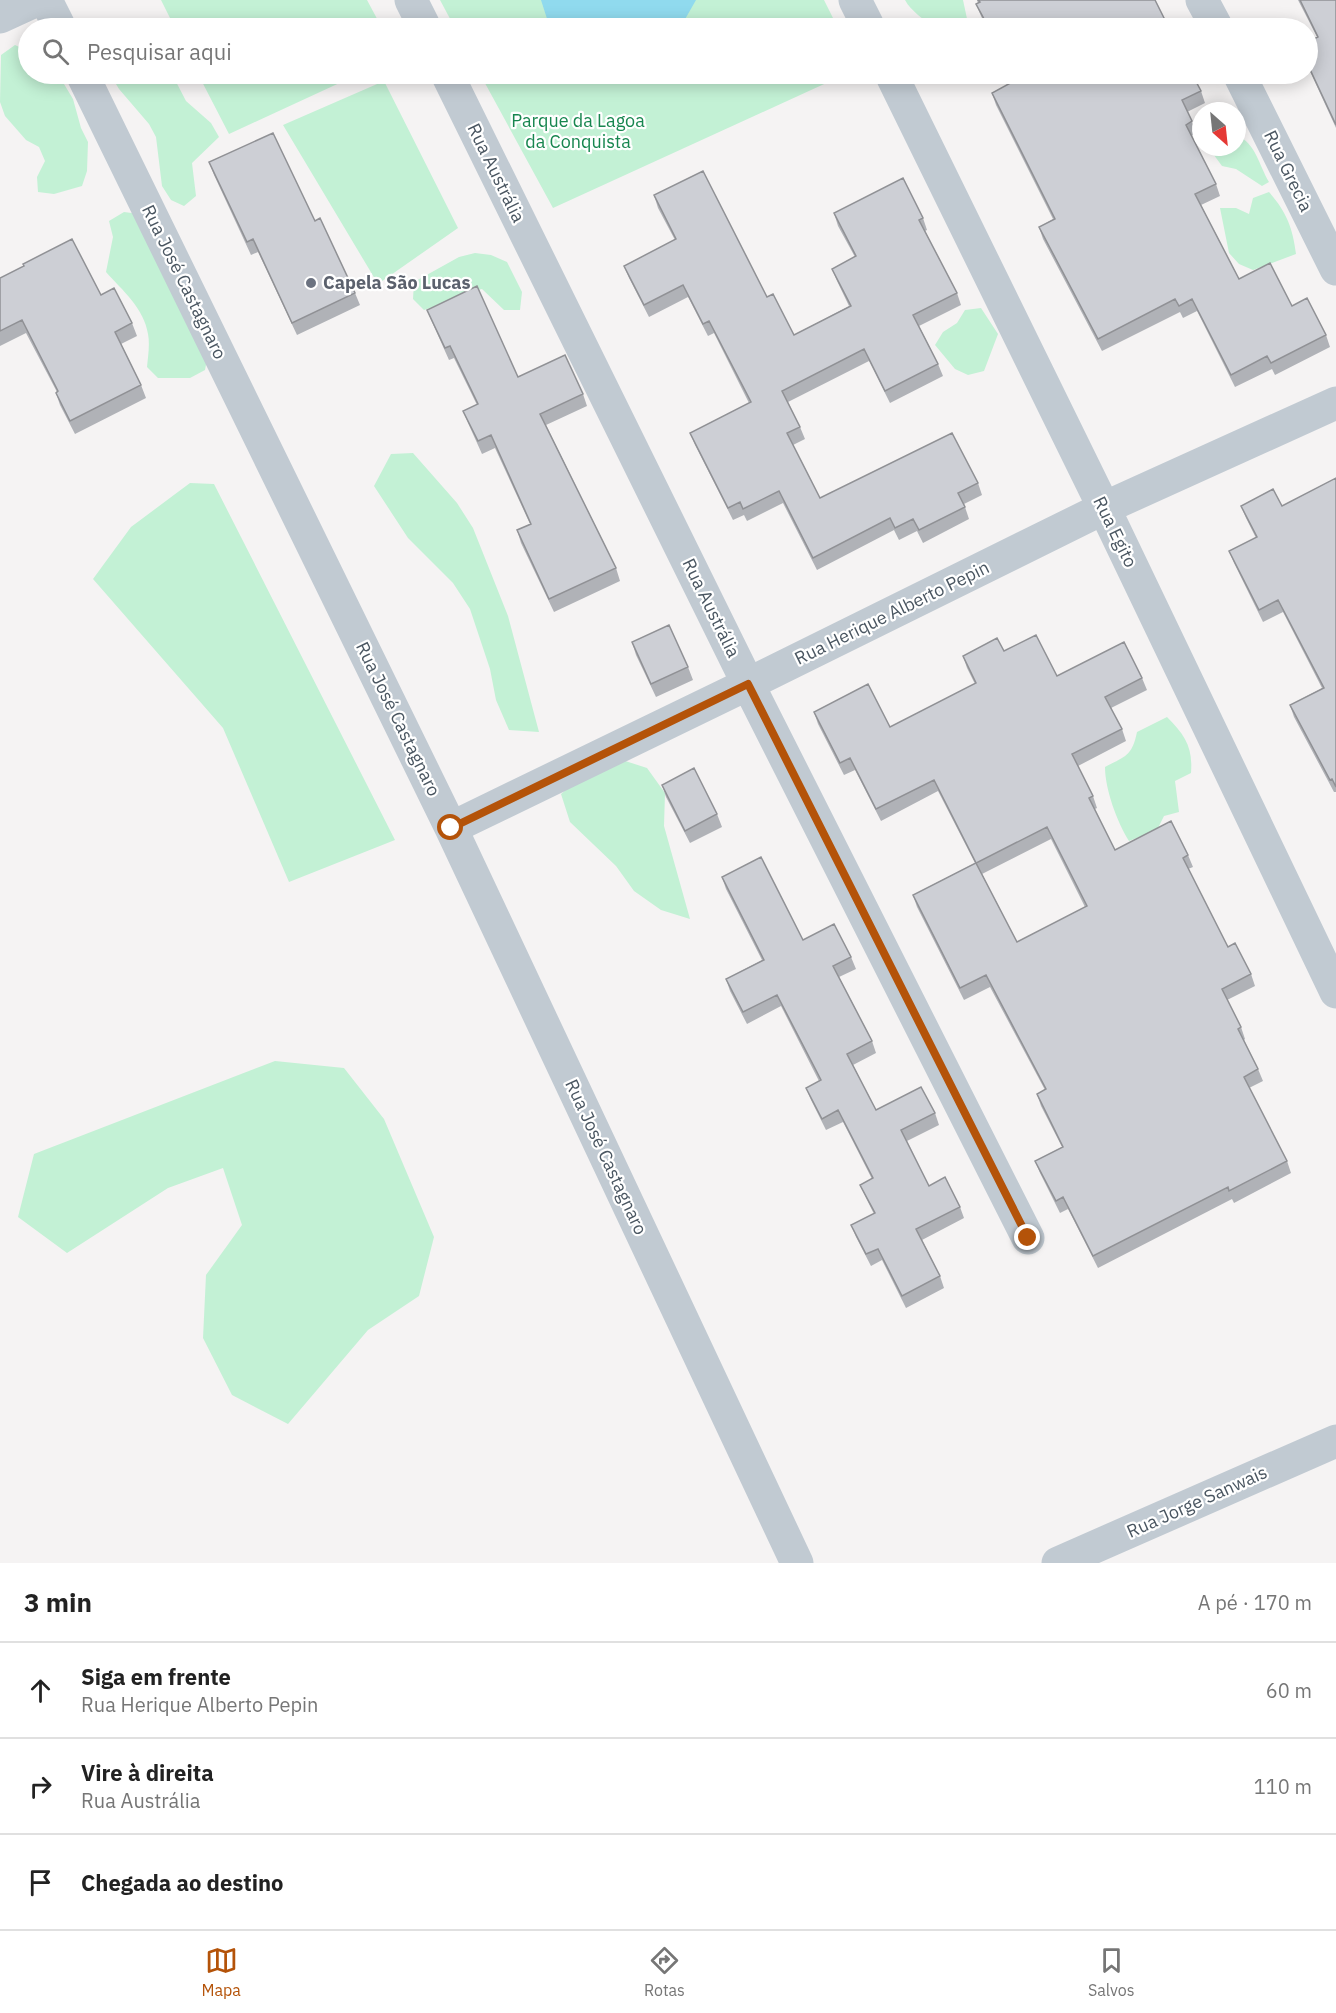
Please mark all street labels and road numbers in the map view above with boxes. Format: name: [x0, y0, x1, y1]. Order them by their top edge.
street label: Rua Austrália: [463, 119, 531, 226]
street label: Rua Grecia: [1259, 126, 1318, 216]
street label: Rua José Castagnaro: [137, 201, 232, 363]
street label: Rua Egito: [1088, 492, 1143, 571]
street label: Rua Austrália: [678, 554, 746, 661]
street label: Rua Herique Alberto Pepin: [791, 555, 993, 670]
street label: Rua José Castagnaro: [351, 638, 446, 800]
street label: Rua José Castagnaro: [560, 1075, 653, 1238]
street label: Rua Jorge Sanwais: [1123, 1460, 1271, 1543]

